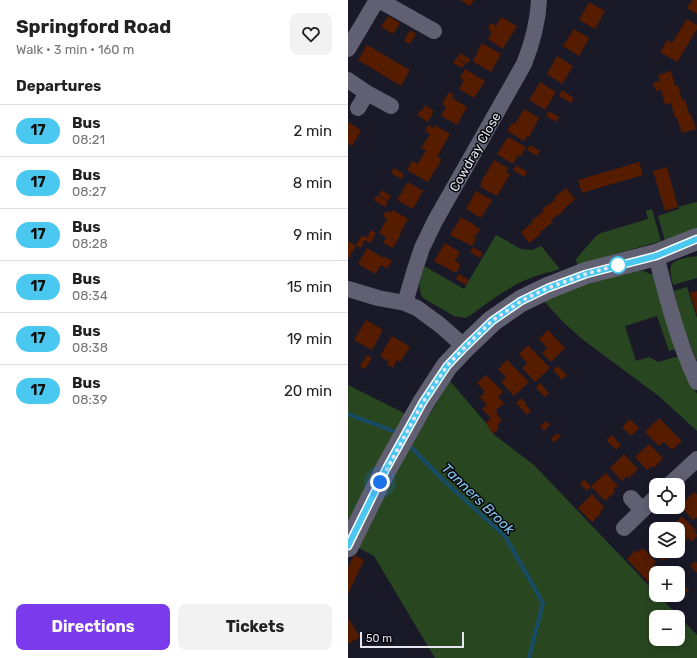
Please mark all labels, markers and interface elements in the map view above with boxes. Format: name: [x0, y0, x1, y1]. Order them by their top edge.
button: heart: [290, 13, 332, 55]
text: Springford Road: [16, 15, 171, 38]
text: Walk · 3 min · 160 m: [16, 42, 134, 57]
text: Departures: [16, 77, 101, 95]
street label: Cowdray Close: [446, 110, 504, 194]
text: Bus: [72, 114, 100, 132]
text: 17: [31, 122, 45, 139]
text: 2 min: [293, 122, 332, 140]
text: 08:21: [72, 132, 105, 147]
text: Bus: [72, 166, 100, 184]
text: 17: [31, 174, 45, 191]
text: 8 min: [293, 174, 332, 192]
text: 08:27: [72, 184, 106, 199]
text: Bus: [72, 218, 100, 236]
text: 17: [31, 226, 45, 243]
text: 9 min: [293, 226, 332, 244]
text: 08:28: [72, 236, 108, 251]
unlabelled marker: [609, 256, 627, 274]
text: Bus: [72, 270, 100, 288]
text: 17: [31, 278, 45, 295]
text: 15 min: [287, 278, 332, 296]
text: 08:34: [72, 288, 108, 303]
text: Bus: [72, 322, 100, 340]
text: 17: [31, 330, 45, 347]
text: 19 min: [287, 330, 332, 348]
text: 08:38: [72, 340, 108, 355]
text: Bus: [72, 374, 100, 392]
text: 17: [31, 382, 45, 399]
text: 20 min: [284, 382, 332, 400]
text: 08:39: [72, 392, 107, 407]
water label: Tanners Brook: [438, 460, 519, 539]
your location: [370, 472, 390, 492]
map controls: [649, 478, 685, 646]
button: locate: [649, 478, 685, 514]
button: layers: [649, 522, 685, 558]
button: +: [649, 566, 685, 602]
button: Directions: [16, 604, 170, 650]
button: Tickets: [178, 604, 332, 650]
button: −: [649, 610, 685, 646]
scale bar: [360, 630, 464, 649]
text: 50 m: [366, 632, 392, 645]

